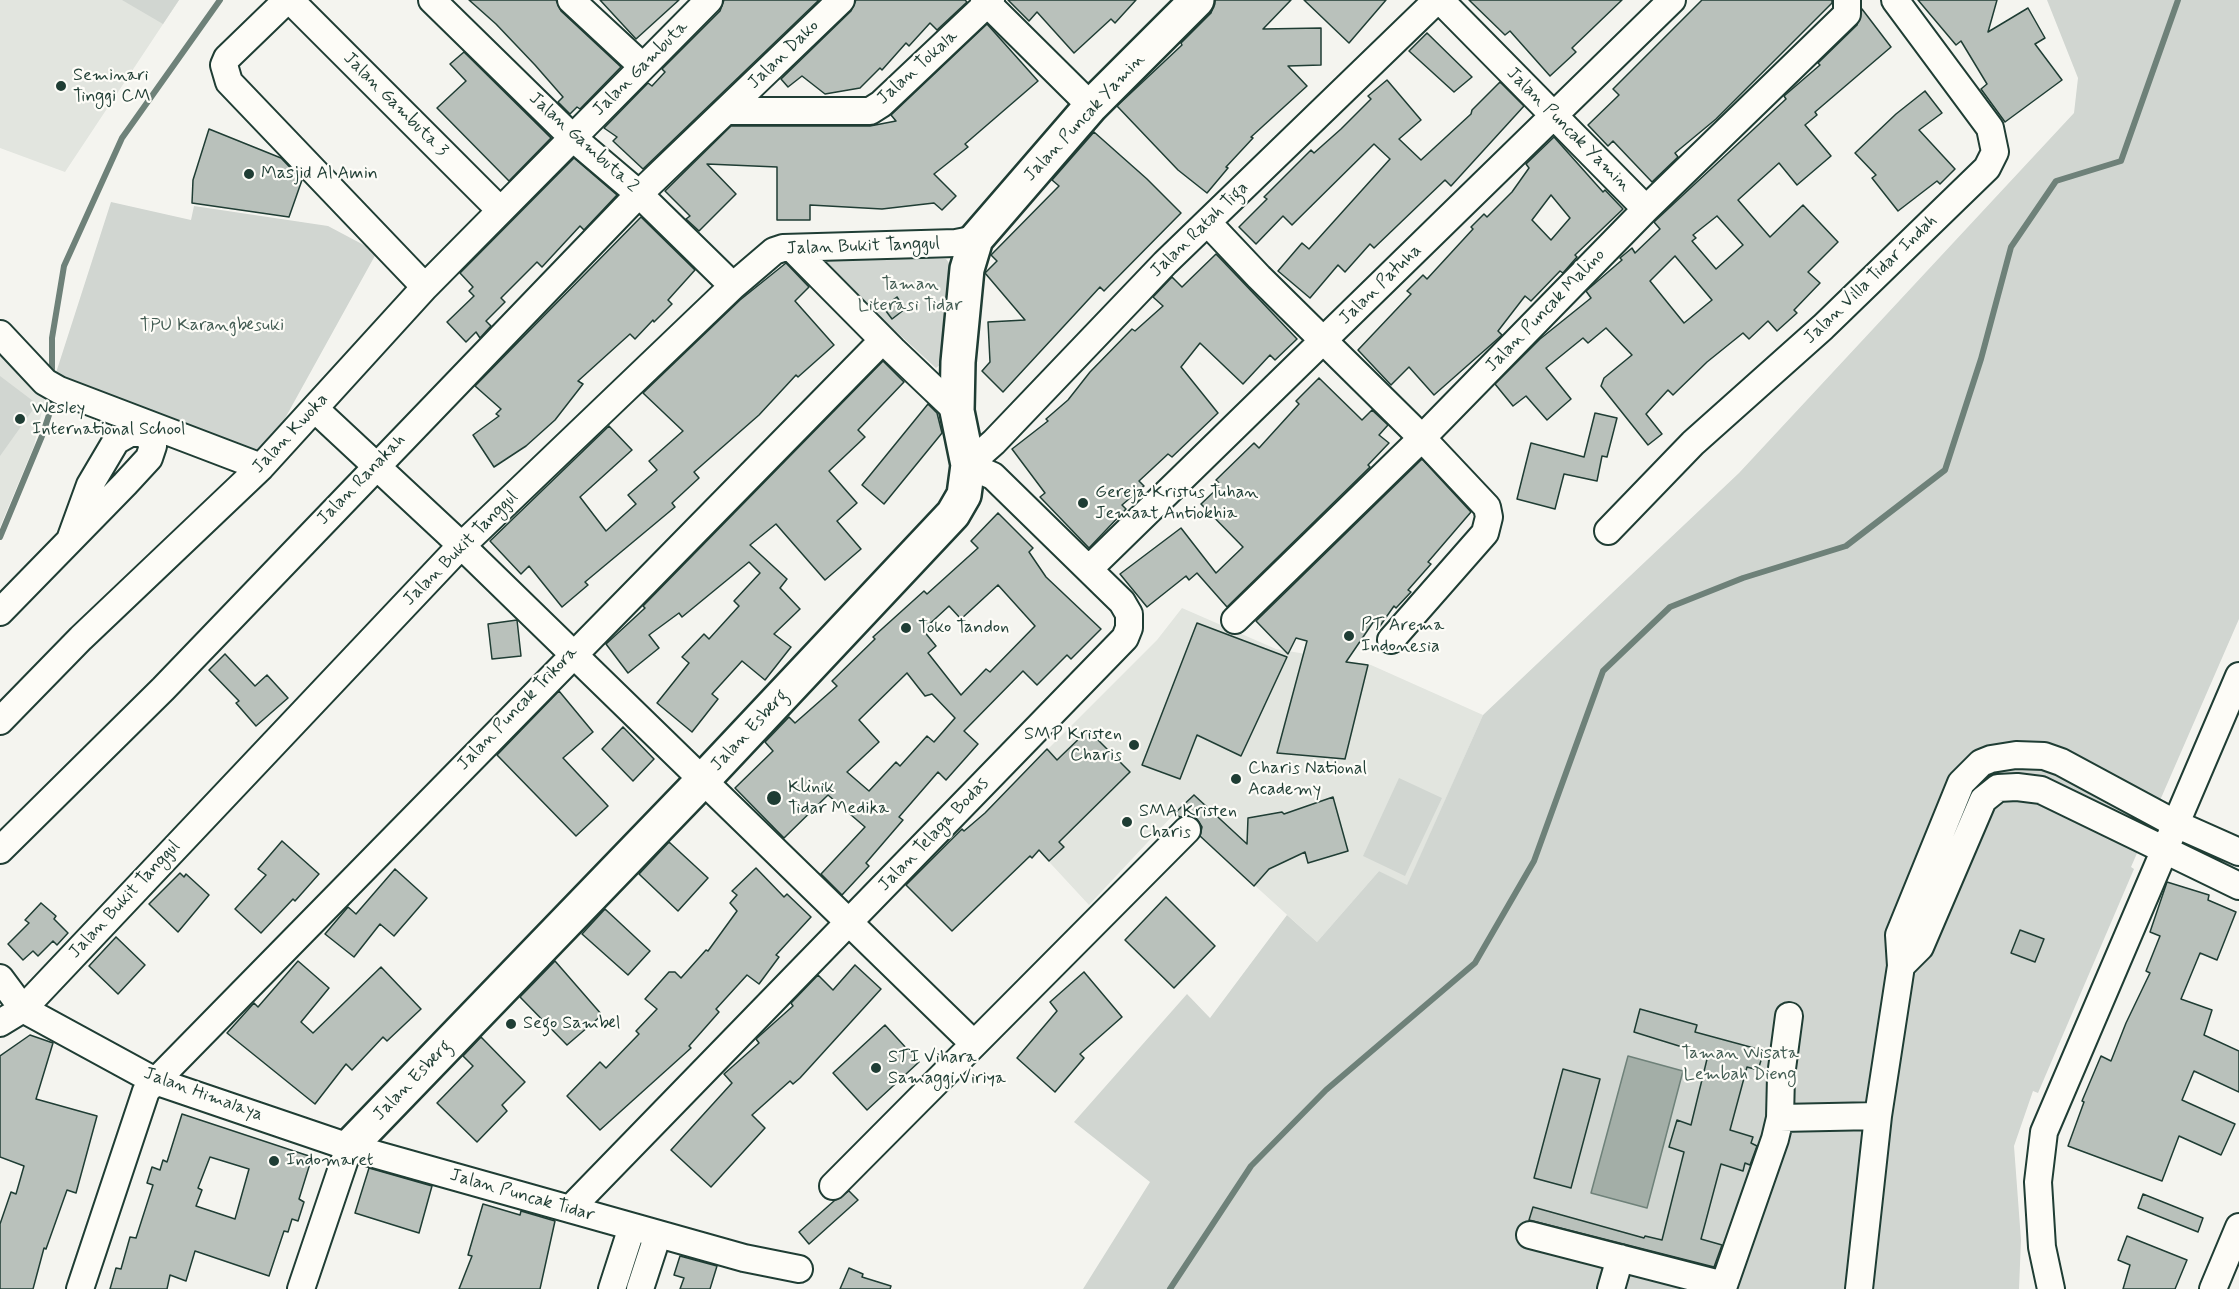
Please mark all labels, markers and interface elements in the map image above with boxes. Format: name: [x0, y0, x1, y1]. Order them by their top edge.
street label: Jalan Dako: [744, 16, 824, 94]
street label: Jalan Gambuta: [589, 17, 693, 121]
street label: Jalan Tokala: [873, 26, 963, 110]
street label: Jalan Gambuta 3: [338, 48, 452, 162]
street label: Jalan Puncak Yamin: [1020, 49, 1150, 187]
street label: Jalan Puncak Yamin: [1501, 63, 1635, 197]
place label: Seminari Tinggi CM: [73, 65, 151, 107]
marker: Seminari Tinggi CM: [54, 79, 68, 93]
street label: Jalan Gambuta 2: [524, 88, 642, 198]
place label: Masjid Al Amin: [261, 163, 378, 185]
marker: Masjid Al Amin: [242, 167, 256, 181]
street label: Jalan Ratah Tiga: [1146, 178, 1254, 282]
street label: Jalan Villa Tidar Indah: [1800, 211, 1942, 349]
street label: Jalan Bukit Tanggul: [786, 234, 940, 260]
street label: Jalan Patuha: [1335, 240, 1427, 330]
street label: Jalan Puncak Malino: [1482, 245, 1610, 377]
park label: Taman Literasi Tidar: [858, 274, 962, 316]
park label: TPU Karangbesuki: [140, 315, 284, 337]
street label: Jalan Kwoka: [248, 389, 334, 479]
place label: Wesley International School: [32, 398, 186, 440]
marker: Wesley International School: [13, 412, 27, 426]
street label: Jalan Ranakah: [313, 430, 411, 530]
place label: Gereja Kristus Tuhan Jemaat Antiokhia: [1095, 482, 1258, 524]
street label: Jalan Bukit Tanggul: [399, 487, 523, 611]
marker: Gereja Kristus Tuhan Jemaat Antiokhia: [1076, 496, 1090, 510]
place label: PT Arema Indonesia: [1361, 615, 1444, 658]
place label: Toko Tandon: [918, 617, 1009, 639]
marker: Toko Tandon: [899, 621, 913, 635]
marker: PT Arema Indonesia: [1342, 629, 1356, 643]
street label: Jalan Puncak Trikora: [453, 642, 583, 776]
street label: Jalan Esberg: [707, 686, 793, 776]
place label: SMP Kristen Charis: [1024, 724, 1122, 766]
marker: SMP Kristen Charis: [1127, 738, 1141, 752]
place label: Charis National Academy: [1248, 758, 1367, 800]
marker: Charis National Academy: [1229, 772, 1243, 786]
street label: Jalan Telaga Bodas: [874, 774, 994, 896]
place label: Klinik Tidar Medika: [788, 777, 889, 820]
marker: Klinik Tidar Medika: [765, 789, 783, 807]
place label: SMA Kristen Charis: [1139, 801, 1237, 844]
marker: SMA Kristen Charis: [1120, 815, 1134, 829]
street label: Jalan Bukit Tanggul: [65, 837, 185, 963]
place label: Sego Sambel: [523, 1013, 620, 1035]
marker: Sego Sambel: [504, 1017, 518, 1031]
street label: Jalan Esberg: [369, 1036, 457, 1126]
park label: Taman Wisata Lembah Dieng: [1681, 1043, 1799, 1086]
place label: STI Vihara Samaggi Viriya: [888, 1047, 1006, 1090]
marker: STI Vihara Samaggi Viriya: [869, 1061, 883, 1075]
street label: Jalan Himalaya: [140, 1063, 266, 1127]
place label: Indomaret: [286, 1150, 374, 1172]
marker: Indomaret: [267, 1154, 281, 1168]
street label: Jalan Puncak Tidar: [447, 1165, 597, 1227]

